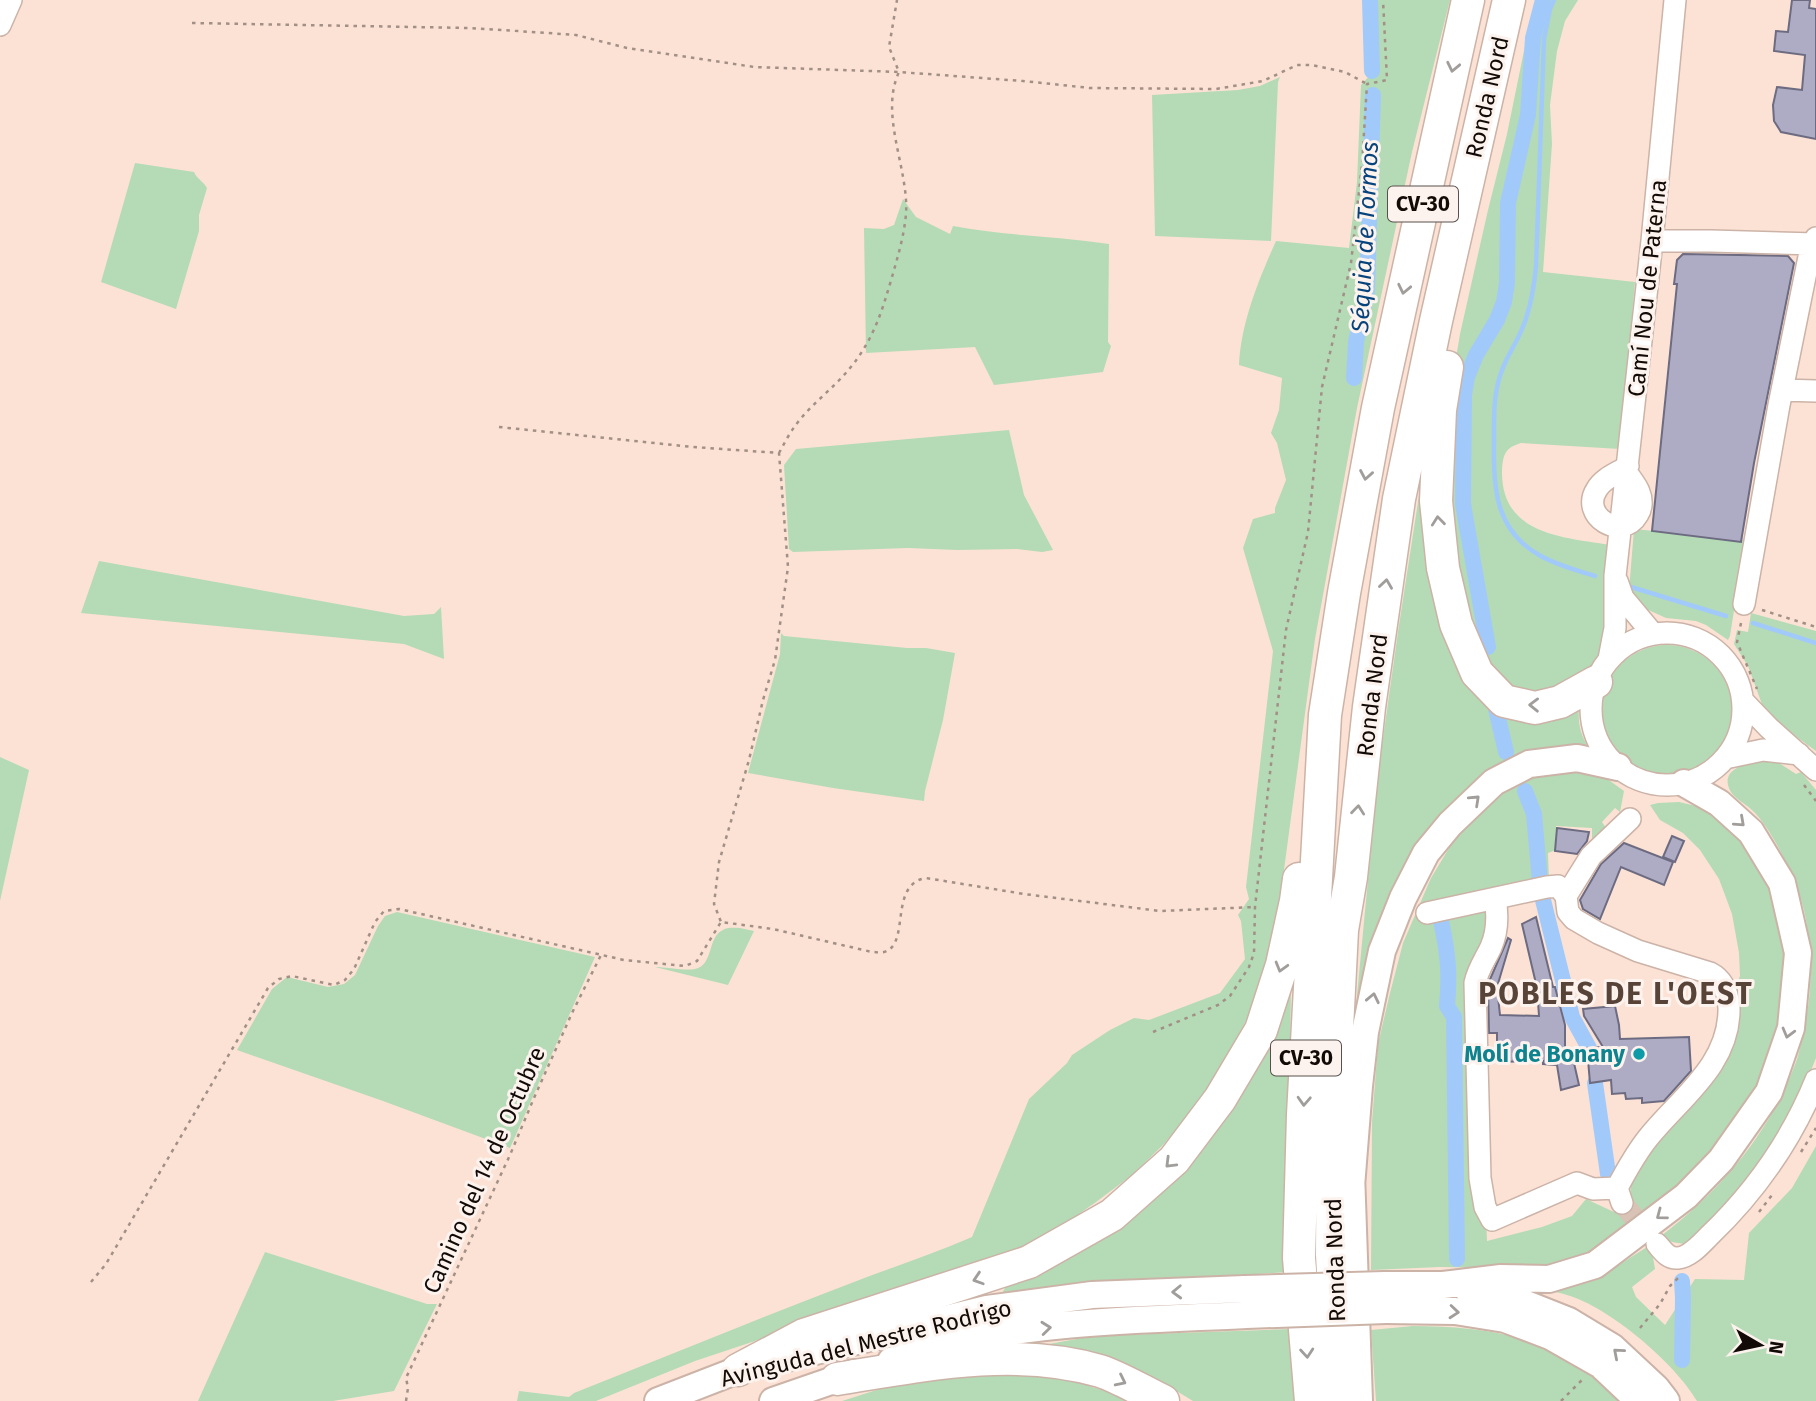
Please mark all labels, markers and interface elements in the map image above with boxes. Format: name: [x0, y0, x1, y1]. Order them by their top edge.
street label: Ronda Nord: [1459, 33, 1515, 161]
one-way arrow: [1446, 61, 1461, 73]
water label: Séquia de Tormos: [1346, 141, 1384, 334]
street label: Camí Nou de Paterna: [1622, 178, 1672, 398]
road number: CV-30: [1388, 186, 1458, 222]
one-way arrow: [1398, 283, 1412, 295]
one-way arrow: [1359, 469, 1374, 481]
one-way arrow: [1431, 515, 1446, 526]
one-way arrow: [1379, 578, 1394, 590]
street label: Ronda Nord: [1351, 632, 1393, 758]
one-way arrow: [1528, 698, 1539, 713]
one-way arrow: [1467, 795, 1480, 808]
one-way arrow: [1350, 804, 1365, 815]
one-way arrow: [1732, 814, 1745, 826]
one-way arrow: [1274, 961, 1289, 973]
district label: POBLES DE L'OEST: [1478, 976, 1754, 1012]
one-way arrow: [1364, 992, 1379, 1004]
one-way arrow: [1782, 1027, 1797, 1039]
road number: CV-30: [1271, 1040, 1341, 1076]
place label: Molí de Bonany: [1464, 1040, 1626, 1068]
street label: Camino del 14 de Octubre: [417, 1042, 551, 1298]
marker: Molí de Bonany: [1631, 1046, 1647, 1062]
one-way arrow: [1296, 1096, 1311, 1107]
one-way arrow: [1165, 1155, 1178, 1168]
street label: Ronda Nord: [1319, 1198, 1351, 1322]
one-way arrow: [1656, 1207, 1668, 1220]
one-way arrow: [972, 1271, 984, 1285]
one-way arrow: [1171, 1284, 1182, 1299]
street label: Avinguda del Mestre Rodrigo: [718, 1293, 1014, 1393]
one-way arrow: [1449, 1304, 1460, 1319]
north arrow: [1725, 1310, 1795, 1380]
one-way arrow: [1040, 1320, 1051, 1335]
text: N: [1764, 1340, 1789, 1356]
one-way arrow: [1299, 1348, 1314, 1359]
one-way arrow: [1613, 1349, 1626, 1361]
one-way arrow: [1114, 1373, 1126, 1387]

